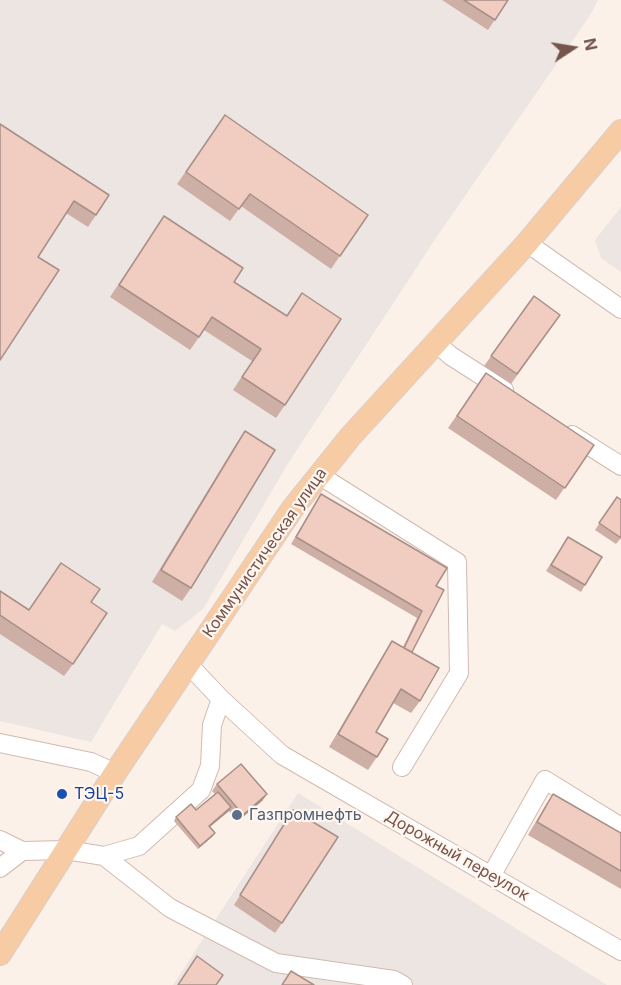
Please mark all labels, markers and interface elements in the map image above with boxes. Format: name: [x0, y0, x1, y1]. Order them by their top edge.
north arrow: [543, 18, 603, 78]
text: N: [580, 36, 602, 52]
street label: Коммунистическая улица: [199, 464, 331, 642]
place label: ТЭЦ-5: [74, 784, 124, 804]
marker: ТЭЦ-5: [55, 787, 69, 801]
place label: Газпромнефть: [249, 805, 362, 825]
street label: Дорожный переулок: [382, 807, 532, 905]
marker: Газпромнефть: [230, 808, 244, 822]

